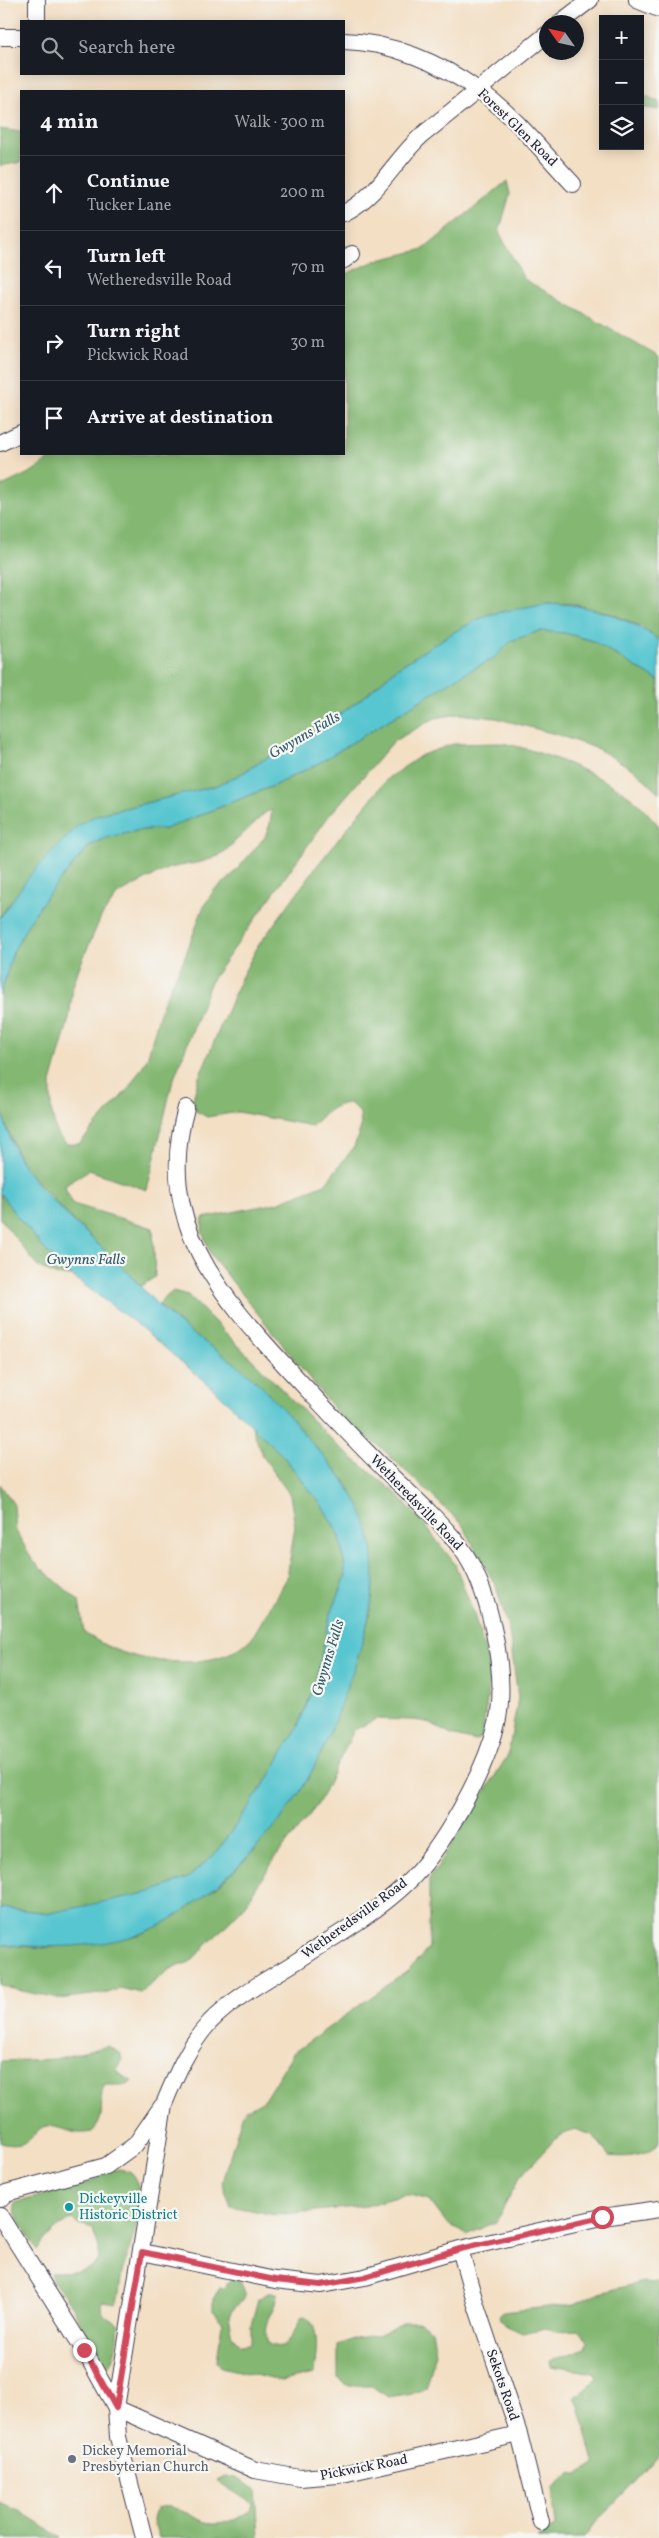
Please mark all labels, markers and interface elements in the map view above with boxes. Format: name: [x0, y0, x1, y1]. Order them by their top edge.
north arrow: [539, 15, 584, 60]
map controls: [599, 15, 644, 150]
button: +: [599, 15, 644, 60]
search box: [20, 20, 345, 75]
icon: search: [38, 34, 66, 62]
text: Search here: [78, 35, 175, 61]
button: −: [599, 60, 644, 105]
street label: Forest Glen Road: [473, 85, 561, 171]
button: layers: [599, 105, 644, 150]
text: 4 min: [40, 108, 99, 137]
text: Walk · 300 m: [234, 112, 325, 134]
text: Continue: [87, 169, 170, 195]
icon: ahead: [40, 179, 68, 207]
text: 200 m: [280, 182, 325, 204]
text: Tucker Lane: [87, 195, 171, 217]
text: Turn left: [87, 244, 166, 270]
icon: left: [40, 254, 68, 282]
text: 70 m: [291, 257, 325, 279]
text: Wetheredsville Road: [87, 270, 232, 292]
text: Turn right: [87, 319, 180, 345]
icon: right: [40, 329, 68, 357]
text: 30 m: [290, 332, 325, 354]
text: Pickwick Road: [87, 345, 189, 367]
icon: arrive: [40, 404, 68, 432]
text: Arrive at destination: [87, 405, 273, 431]
water label: Gwynns Falls: [265, 707, 345, 765]
water label: Gwynns Falls: [46, 1250, 126, 1271]
street label: Wetheredsville Road: [365, 1451, 467, 1555]
water label: Gwynns Falls: [307, 1617, 351, 1699]
street label: Wetheredsville Road: [298, 1874, 412, 1964]
place label: Dickeyville Historic District: [79, 2190, 178, 2225]
marker: Dickeyville Historic District: [63, 2201, 75, 2213]
route start: [591, 2206, 614, 2229]
route end: [73, 2339, 96, 2362]
street label: Sekots Road: [481, 2347, 523, 2423]
place label: Dickey Memorial Presbyterian Church: [82, 2442, 209, 2477]
street label: Pickwick Road: [319, 2450, 410, 2486]
marker: Dickey Memorial Presbyterian Church: [66, 2453, 78, 2465]

